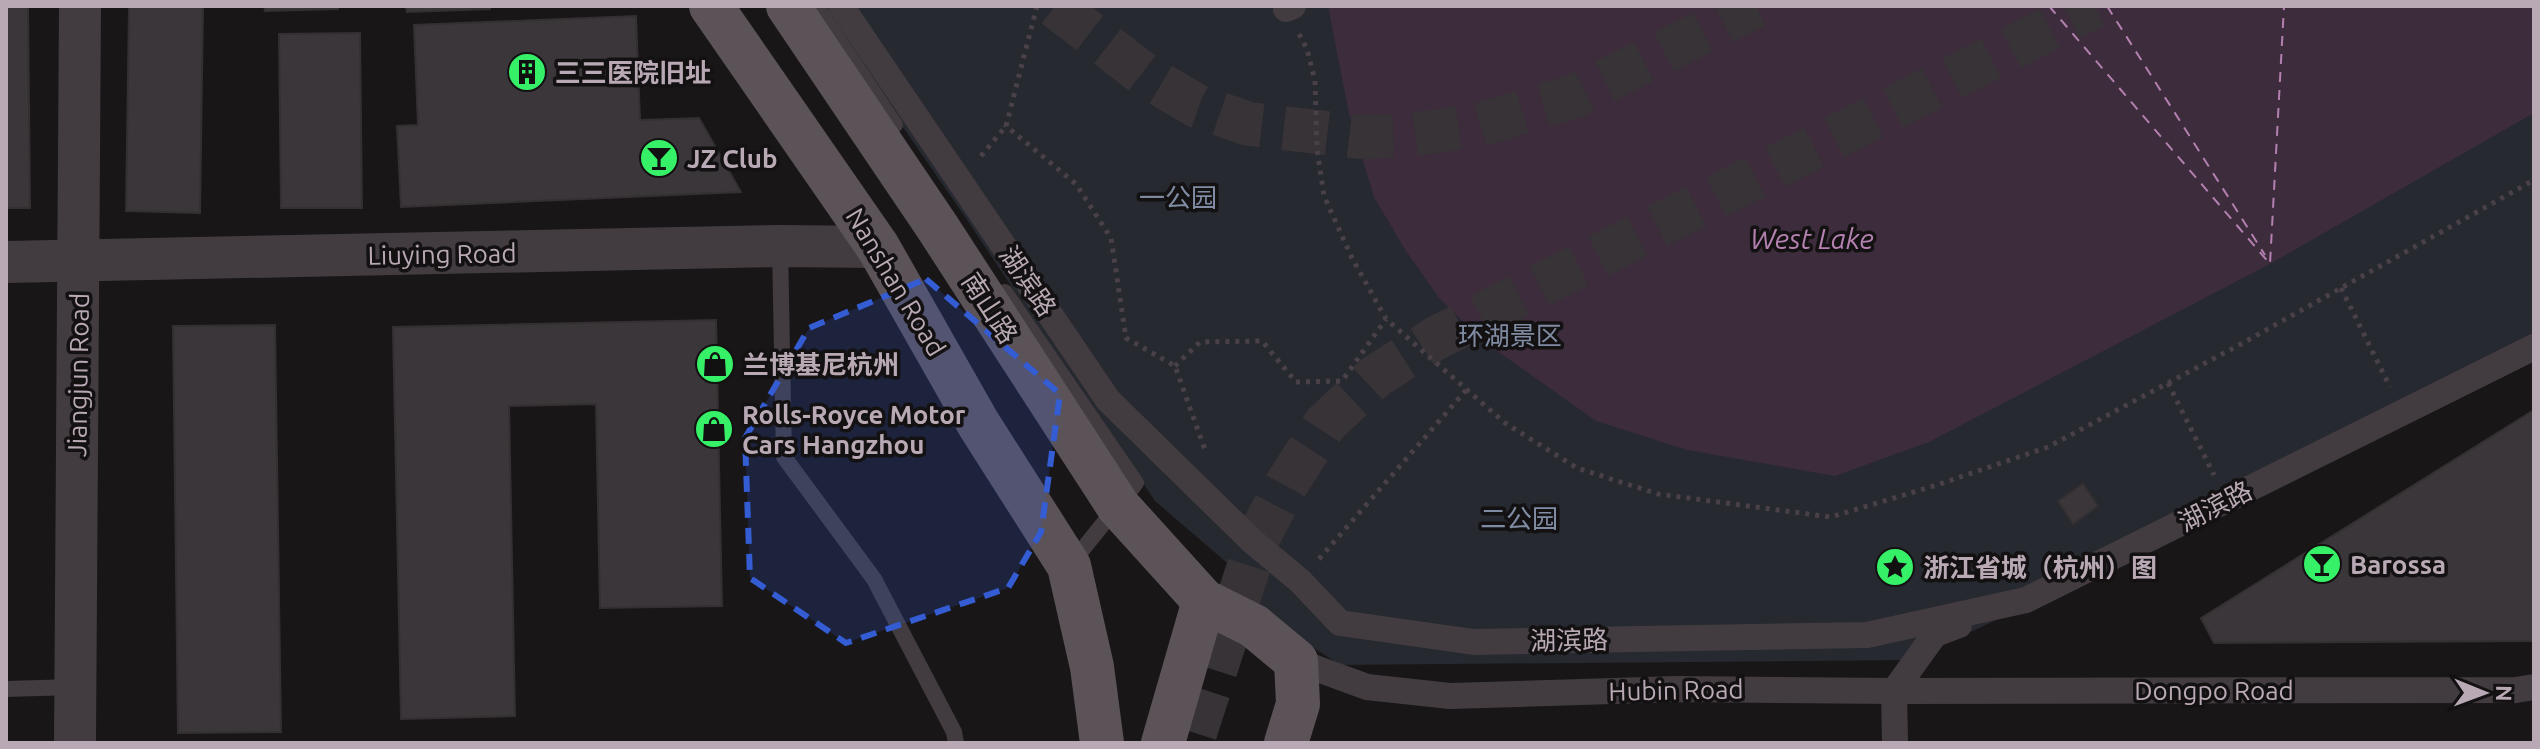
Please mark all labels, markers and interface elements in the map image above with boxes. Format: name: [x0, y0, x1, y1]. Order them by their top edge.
building icon: 三三医院旧址: [506, 51, 548, 93]
place label: 三三医院旧址: [555, 58, 711, 87]
bar icon: JZ Club: [638, 137, 680, 179]
place label: JZ Club: [687, 144, 777, 173]
park label: 一公园: [1139, 183, 1217, 212]
street label: Nanshan Road: [841, 203, 951, 361]
water label: West Lake: [1750, 223, 1874, 254]
street label: Liuying Road: [367, 238, 517, 270]
street label: 湖滨路: [994, 241, 1062, 321]
street label: 南山路: [957, 267, 1023, 349]
street label: Jiangjun Road: [62, 293, 94, 457]
park label: 环湖景区: [1458, 321, 1562, 350]
shop icon: 兰博基尼杭州: [694, 343, 736, 385]
place label: 兰博基尼杭州: [743, 350, 899, 379]
place label: Rolls-Royce Motor Cars Hangzhou: [742, 400, 966, 459]
shop icon: Rolls-Royce Motor Cars Hangzhou: [693, 408, 735, 450]
street label: 湖滨路: [2174, 475, 2256, 537]
park label: 二公园: [1480, 504, 1558, 533]
bar icon: Barossa: [2301, 543, 2343, 585]
place icon: 浙江省城（杭州）图: [1874, 546, 1916, 588]
place label: Barossa: [2350, 550, 2446, 579]
place label: 浙江省城（杭州）图: [1923, 553, 2157, 582]
street label: 湖滨路: [1530, 625, 1608, 655]
north arrow: [2444, 653, 2524, 733]
street label: Hubin Road: [1608, 674, 1744, 706]
street label: Dongpo Road: [2134, 676, 2294, 705]
text: N: [2492, 685, 2517, 702]

